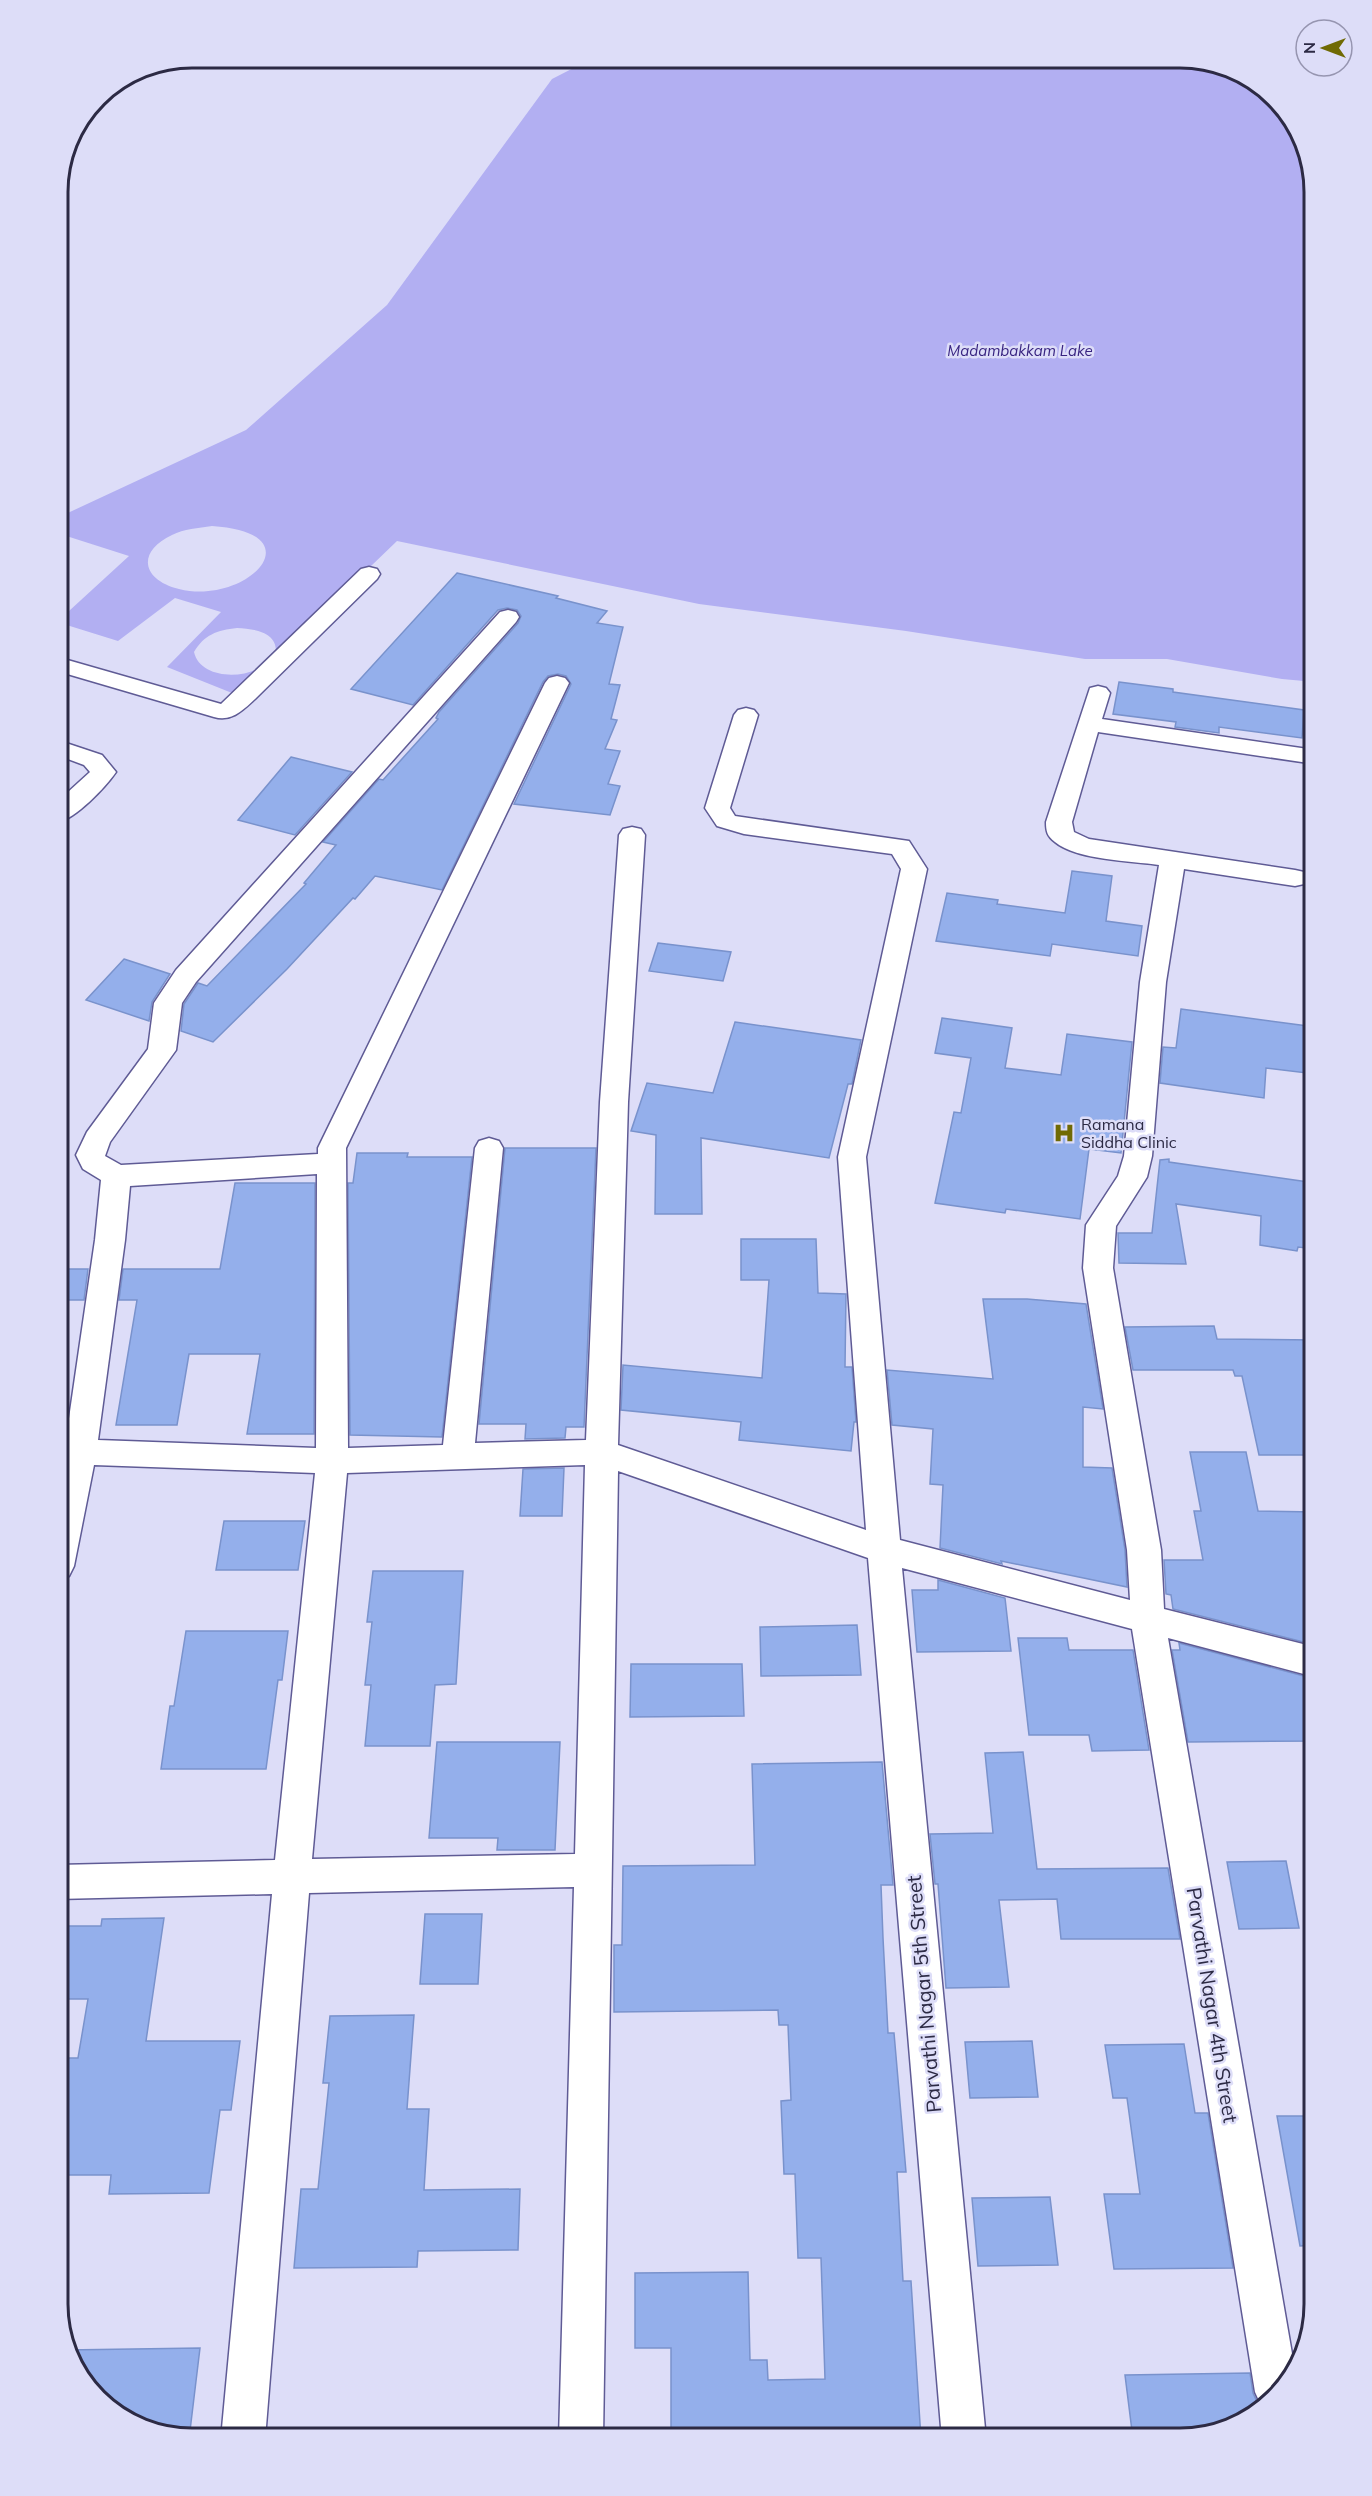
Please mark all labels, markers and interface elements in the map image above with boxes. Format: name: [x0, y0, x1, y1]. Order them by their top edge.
north arrow: [1294, 18, 1354, 78]
text: N: [1299, 42, 1319, 54]
water label: Madambakkam Lake: [947, 341, 1093, 360]
place label: Ramana Siddha Clinic: [1081, 1114, 1177, 1152]
hospital icon: Ramana Siddha Clinic: [1052, 1121, 1076, 1145]
street label: Parvathi Nagar 5th Street: [901, 1874, 946, 2114]
street label: Parvathi Nagar 4th Street: [1182, 1885, 1243, 2125]

